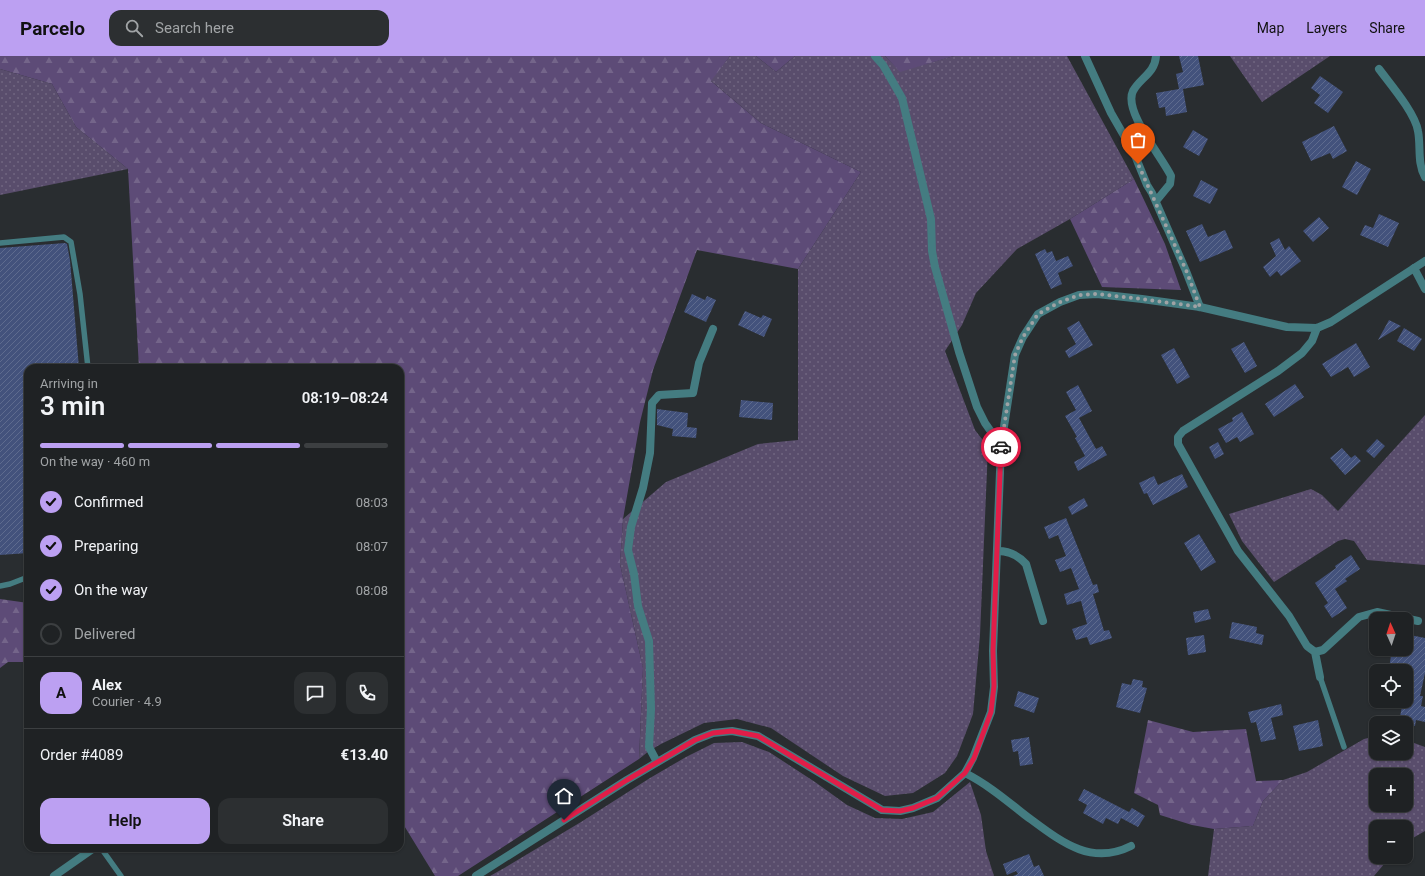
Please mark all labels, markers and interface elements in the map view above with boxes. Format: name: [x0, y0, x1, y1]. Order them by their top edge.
search box: [109, 10, 389, 46]
text: Parcelo: [20, 17, 85, 40]
icon: search: [123, 17, 145, 39]
text: Search here: [155, 19, 234, 37]
text: Map: [1257, 20, 1284, 36]
text: Layers: [1306, 20, 1347, 36]
text: Share: [1369, 20, 1405, 36]
pin: [1121, 123, 1155, 164]
icon: bag: [1127, 129, 1149, 151]
text: Arriving in: [40, 376, 98, 391]
text: 08:19–08:24: [302, 389, 388, 407]
text: 3 min: [40, 391, 105, 421]
courier: [981, 427, 1021, 467]
icon: car: [990, 436, 1012, 458]
text: On the way · 460 m: [40, 454, 150, 469]
icon: check: [40, 491, 62, 513]
text: Confirmed: [74, 493, 144, 511]
text: 08:03: [356, 495, 388, 510]
icon: check: [40, 535, 62, 557]
text: Preparing: [74, 537, 138, 555]
text: 08:07: [356, 539, 388, 554]
icon: check: [40, 579, 62, 601]
text: On the way: [74, 581, 148, 599]
text: 08:08: [356, 583, 388, 598]
north arrow: [1369, 612, 1413, 656]
map controls: [1369, 612, 1413, 864]
text: Delivered: [74, 625, 136, 643]
button: locate: [1369, 664, 1413, 708]
button: chat: [294, 672, 336, 714]
button: phone: [346, 672, 388, 714]
text: Alex: [92, 676, 122, 694]
text: A: [56, 684, 66, 702]
text: Courier · 4.9: [92, 694, 162, 709]
button: layers: [1369, 716, 1413, 760]
text: Order #4089: [40, 746, 123, 764]
text: €13.40: [341, 746, 388, 764]
button: +: [1369, 768, 1413, 812]
pin: [547, 779, 581, 820]
icon: home: [553, 785, 575, 807]
button: Help: [40, 798, 210, 844]
button: Share: [218, 798, 388, 844]
button: −: [1369, 820, 1413, 864]

